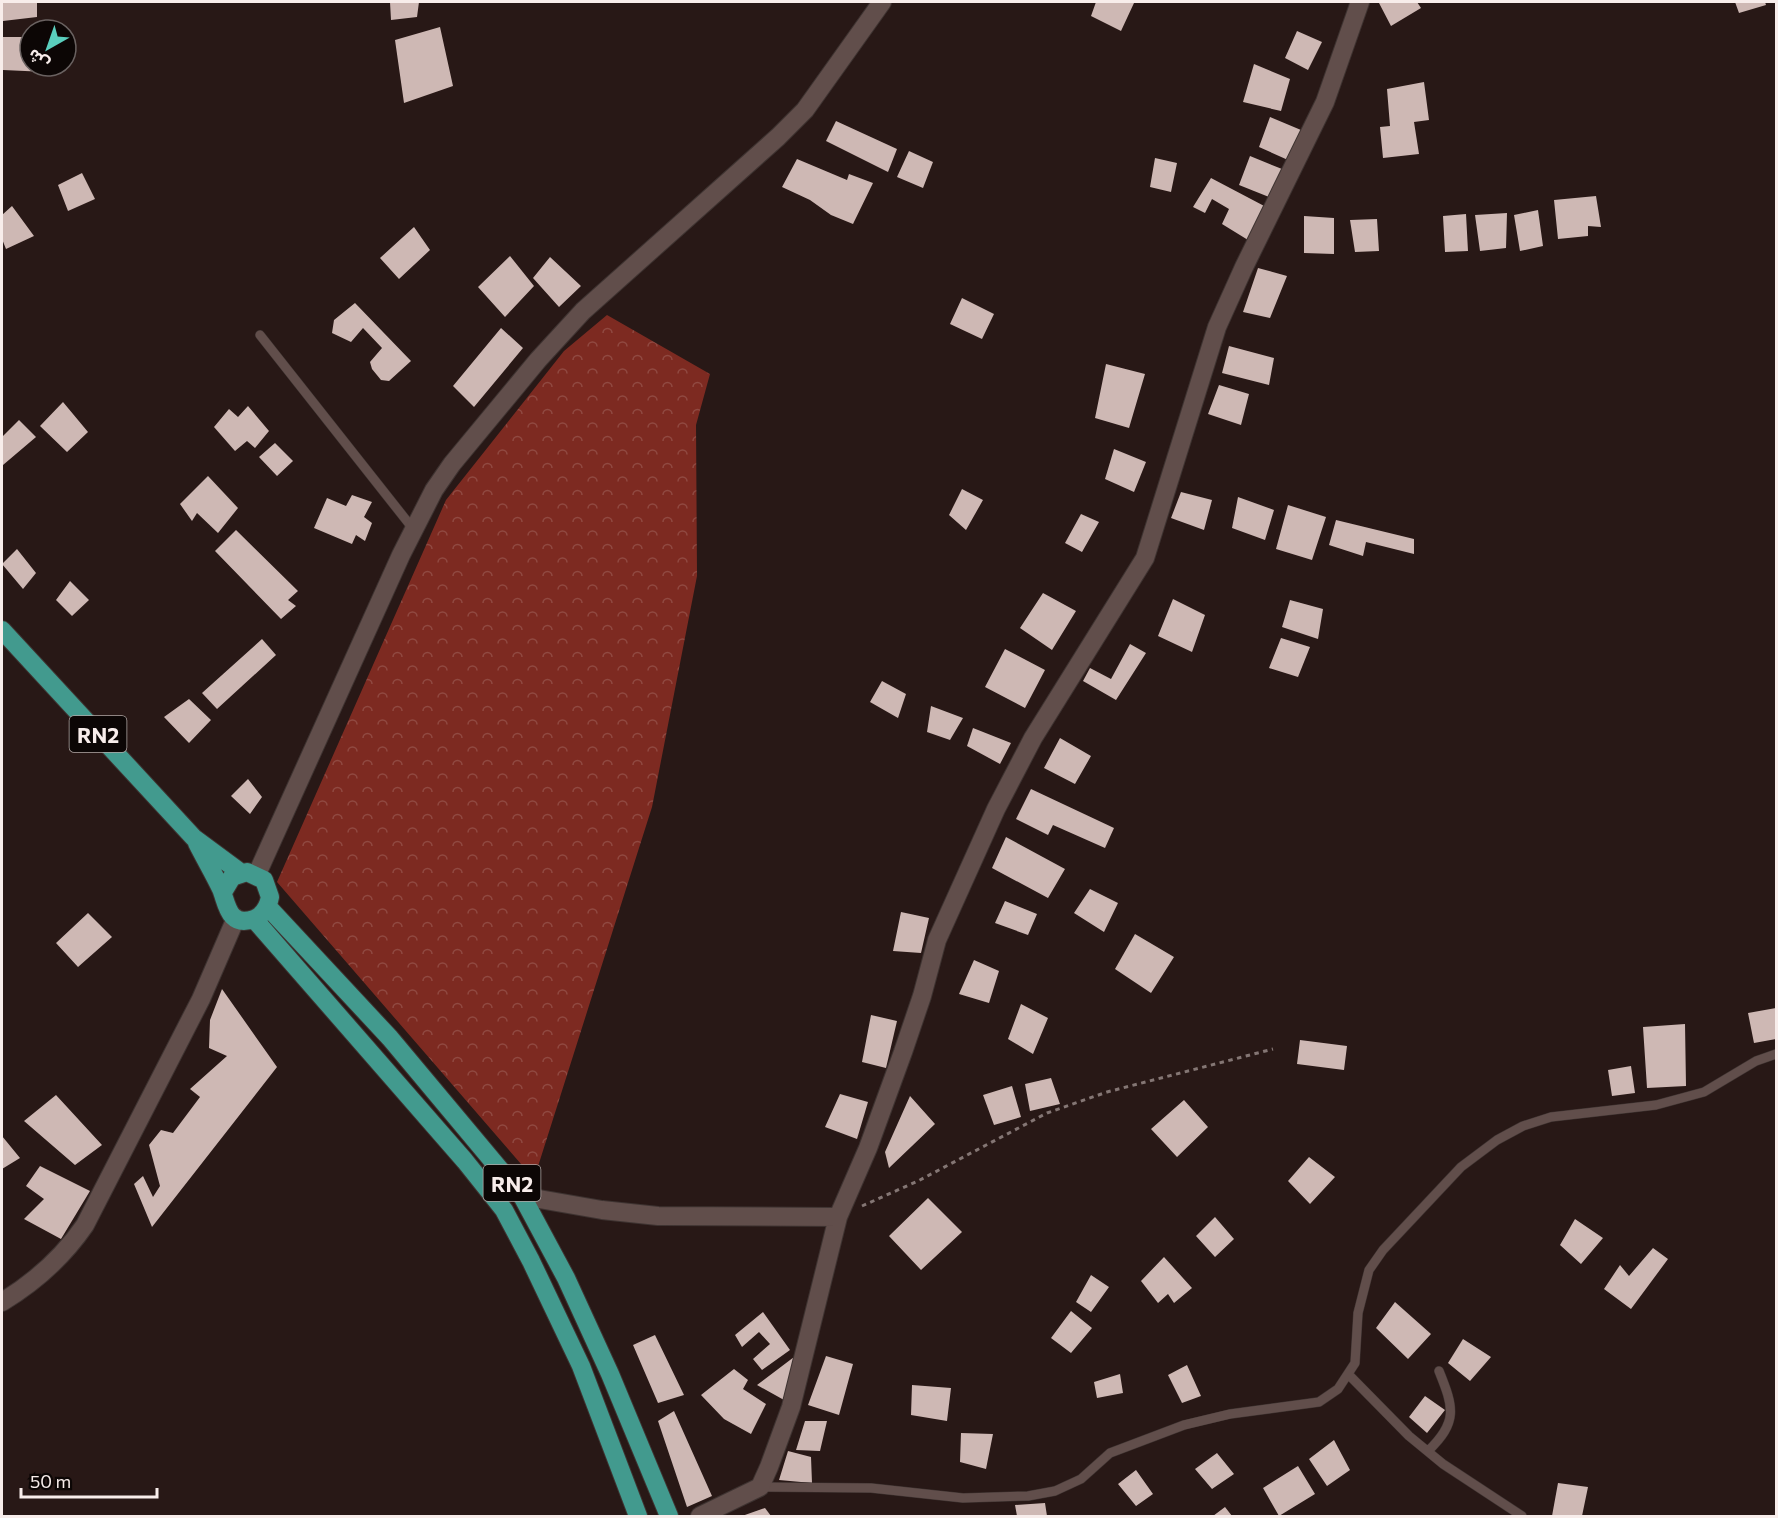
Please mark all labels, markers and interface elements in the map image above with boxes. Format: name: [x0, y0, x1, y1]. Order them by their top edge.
north arrow: [18, 18, 78, 78]
text: ش: [23, 45, 53, 74]
road number: RN2: [70, 716, 126, 752]
road number: RN2: [484, 1165, 540, 1201]
scale bar: [21, 1461, 158, 1499]
text: 50 m: [30, 1470, 71, 1492]

